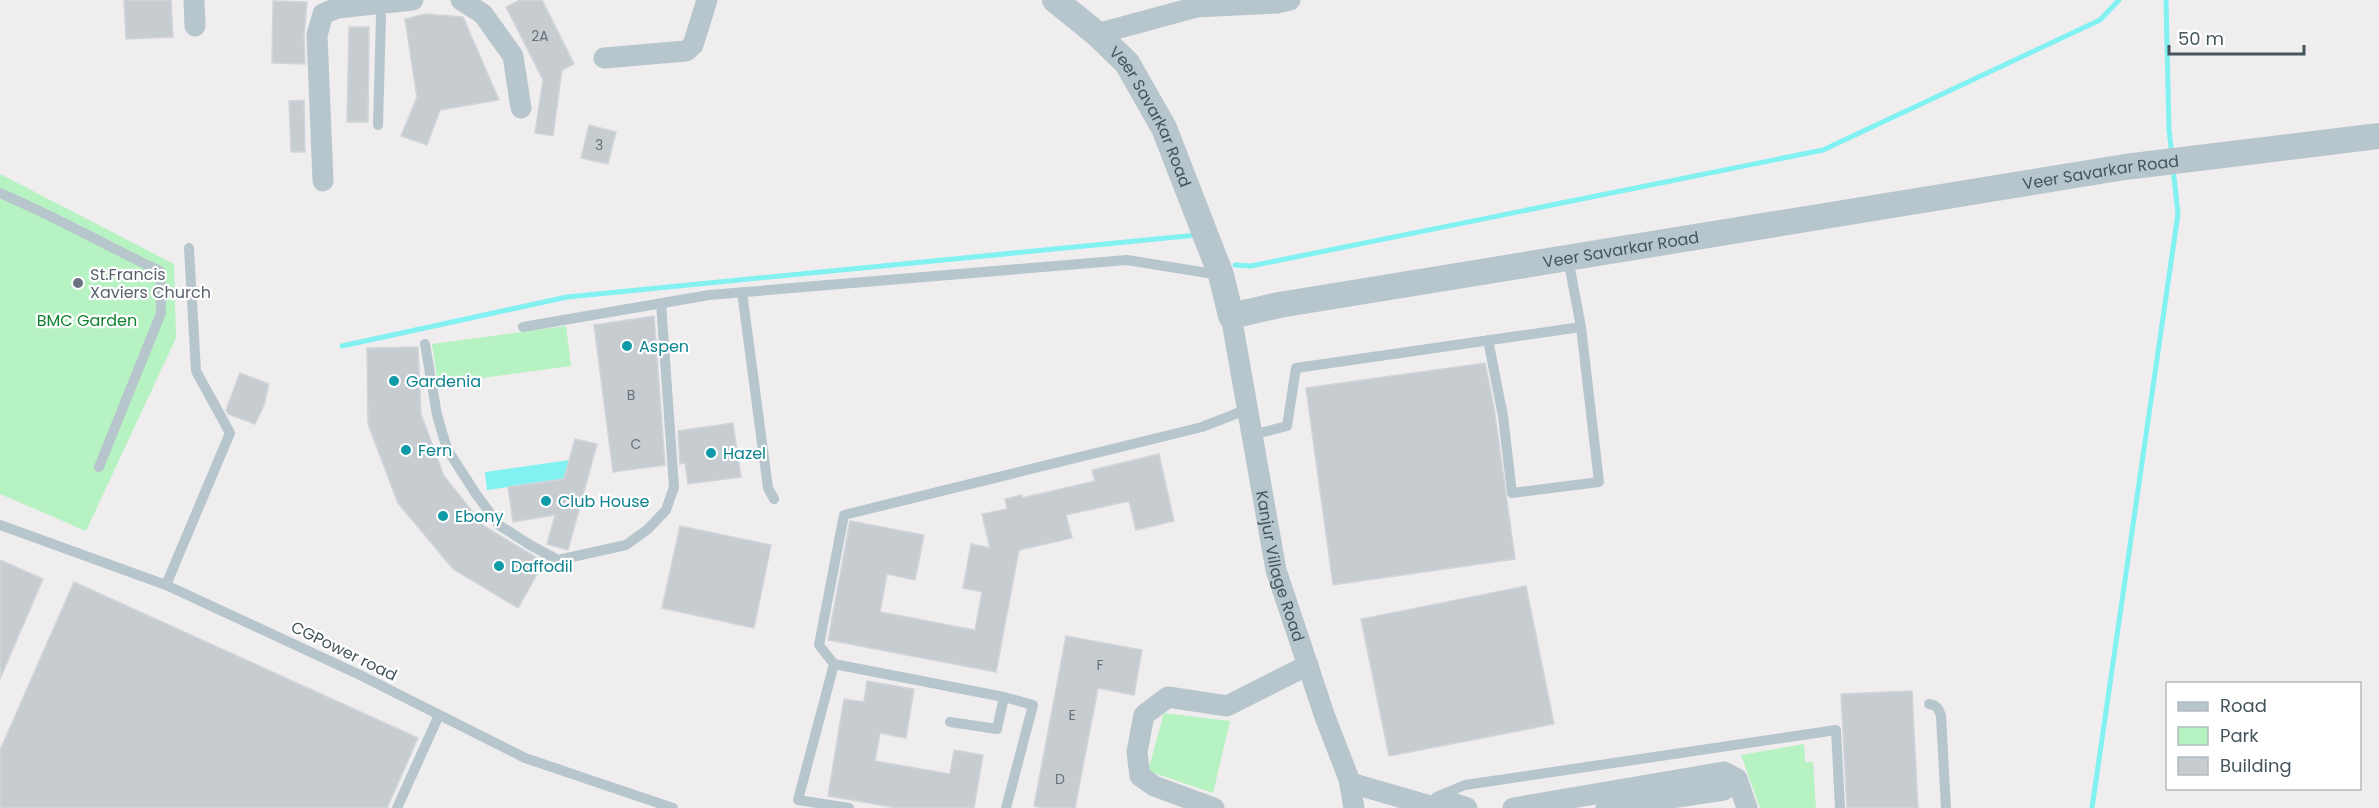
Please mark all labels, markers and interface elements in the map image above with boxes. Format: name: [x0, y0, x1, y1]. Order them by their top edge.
scale bar: [2169, 18, 2304, 56]
house number: 2A: [531, 26, 549, 46]
text: 50 m: [2178, 26, 2224, 51]
street label: Veer Savarkar Road: [1104, 40, 1197, 190]
house number: 3: [595, 135, 603, 155]
street label: Veer Savarkar Road: [2021, 149, 2180, 195]
street label: Veer Savarkar Road: [1541, 225, 1701, 273]
place label: St.Francis Xaviers Church: [90, 263, 211, 304]
marker: St.Francis Xaviers Church: [71, 276, 85, 290]
park label: BMC Garden: [37, 309, 137, 332]
place label: Aspen: [639, 335, 689, 358]
marker: Aspen: [620, 339, 634, 353]
place label: Gardenia: [406, 370, 481, 393]
marker: Gardenia: [387, 374, 401, 388]
house number: B: [627, 385, 635, 405]
house number: C: [631, 434, 641, 454]
place label: Fern: [418, 439, 452, 462]
place label: Hazel: [723, 442, 766, 465]
marker: Fern: [399, 443, 413, 457]
marker: Hazel: [704, 446, 718, 460]
street label: Kanjur Village Road: [1251, 489, 1311, 644]
place label: Club House: [558, 490, 650, 513]
marker: Club House: [539, 494, 553, 508]
place label: Ebony: [455, 505, 504, 528]
marker: Ebony: [436, 509, 450, 523]
place label: Daffodil: [511, 555, 573, 578]
marker: Daffodil: [492, 559, 506, 573]
street label: CGPower road: [287, 615, 401, 687]
house number: F: [1096, 655, 1104, 675]
legend: [2166, 682, 2361, 790]
text: Road: [2220, 693, 2267, 718]
house number: E: [1068, 705, 1076, 725]
text: Park: [2220, 723, 2259, 748]
text: Building: [2220, 753, 2292, 778]
house number: D: [1055, 769, 1065, 789]

